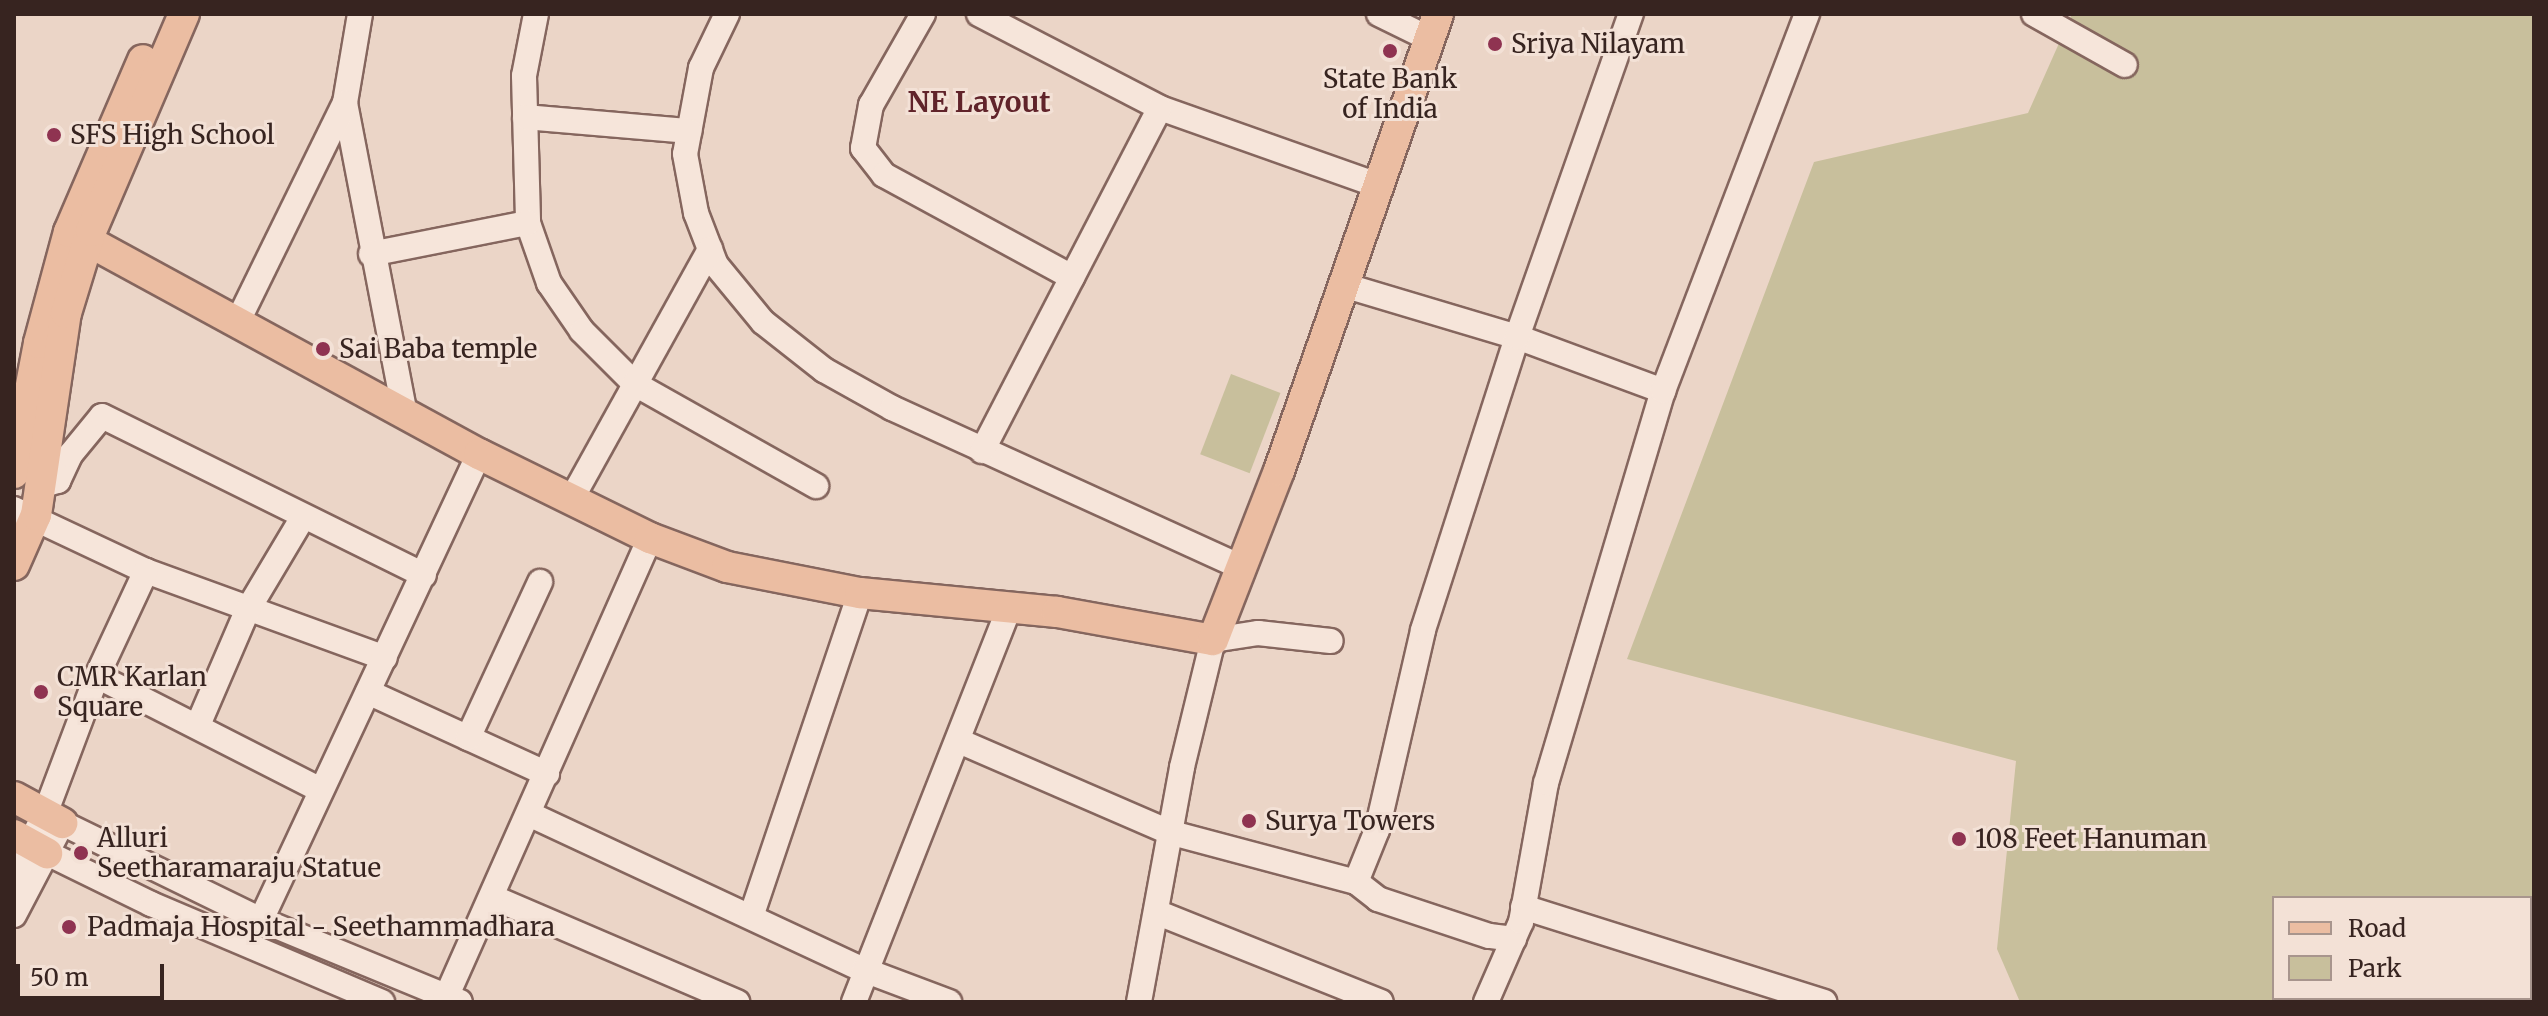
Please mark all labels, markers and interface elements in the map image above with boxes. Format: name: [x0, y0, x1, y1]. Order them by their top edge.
place label: Sriya Nilayam: [1511, 28, 1685, 60]
marker: Sriya Nilayam: [1486, 35, 1504, 53]
marker: State Bank of India: [1381, 42, 1399, 60]
place label: State Bank of India: [1323, 63, 1457, 124]
district label: NE Layout: [908, 85, 1050, 119]
place label: SFS High School: [70, 119, 275, 151]
marker: SFS High School: [45, 126, 63, 144]
place label: Sai Baba temple: [339, 333, 537, 365]
marker: Sai Baba temple: [314, 340, 332, 358]
place label: CMR Karlan Square: [57, 661, 207, 722]
marker: CMR Karlan Square: [32, 683, 50, 701]
place label: Surya Towers: [1265, 805, 1435, 837]
marker: Surya Towers: [1240, 812, 1258, 830]
place label: Alluri Seetharamaraju Statue: [97, 822, 381, 884]
place label: 108 Feet Hanuman: [1975, 823, 2207, 855]
marker: 108 Feet Hanuman: [1950, 830, 1968, 848]
marker: Alluri Seetharamaraju Statue: [72, 844, 90, 862]
legend: [2272, 896, 2532, 1000]
place label: Padmaja Hospital - Seethammadhara: [87, 911, 555, 943]
text: Road: [2348, 913, 2406, 944]
marker: Padmaja Hospital - Seethammadhara: [58, 916, 80, 938]
scale bar: [20, 948, 168, 998]
text: Park: [2348, 953, 2401, 984]
text: 50 m: [30, 962, 89, 993]

